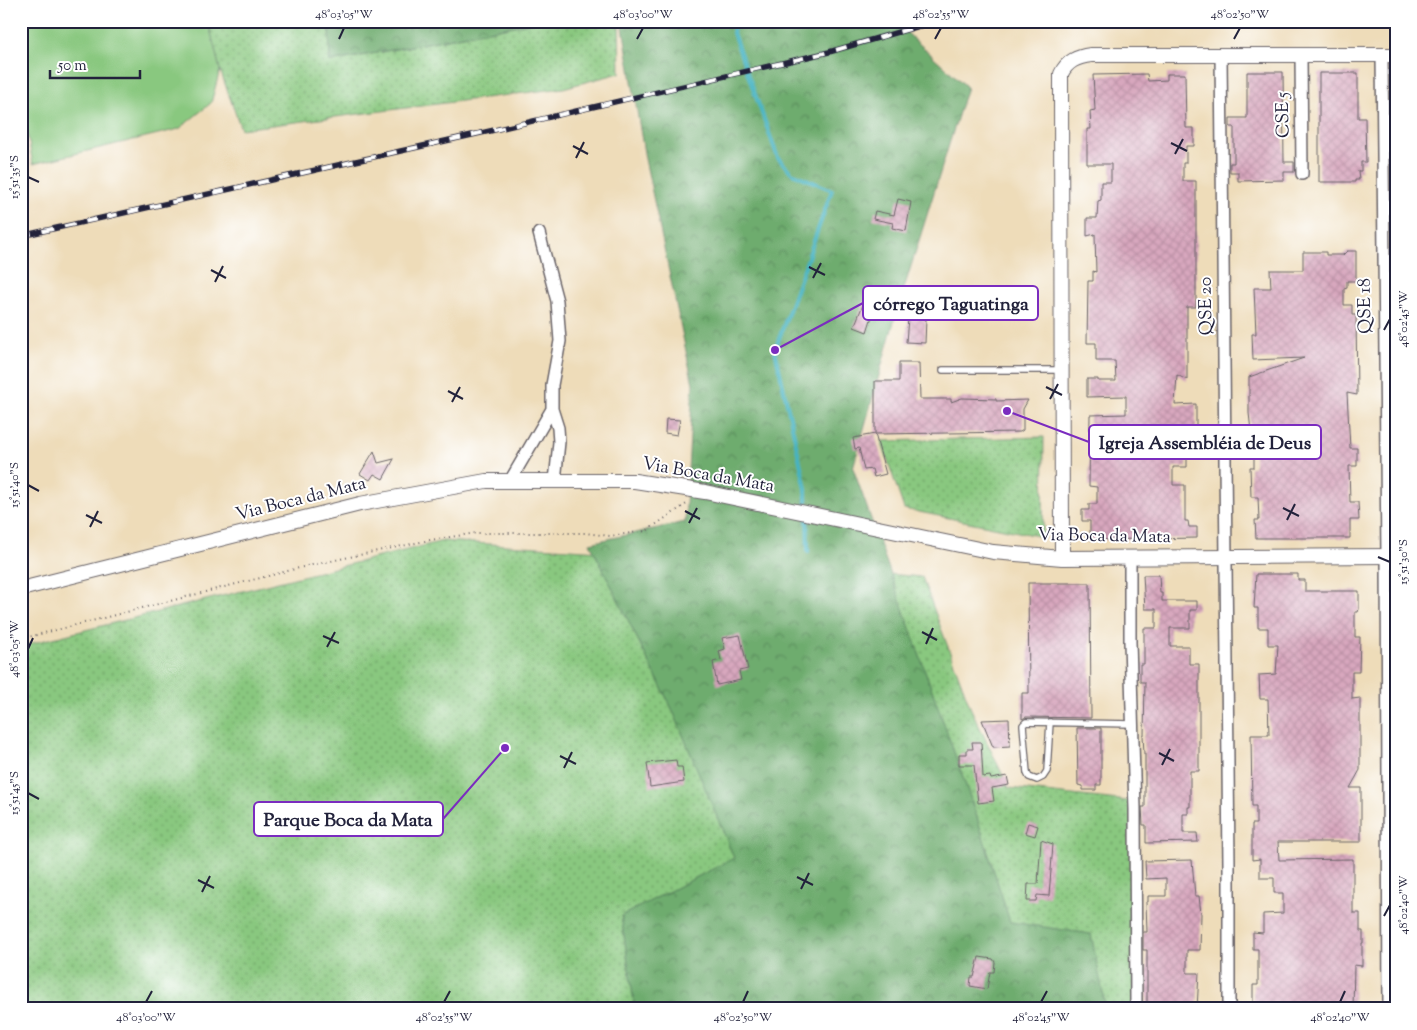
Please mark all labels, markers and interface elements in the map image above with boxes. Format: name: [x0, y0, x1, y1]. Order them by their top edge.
text: 48°03'05"W: [315, 6, 373, 24]
text: 48°03'00"W: [613, 6, 673, 24]
text: 48°02'55"W: [913, 6, 970, 24]
text: 48°02'50"W: [1211, 6, 1270, 24]
scale bar: [50, 48, 140, 80]
text: 50 m: [57, 56, 87, 77]
street label: CSE 5: [1271, 92, 1297, 138]
text: 15°51'35"S: [6, 155, 24, 199]
street label: QSE 20: [1193, 277, 1221, 335]
street label: QSE 18: [1353, 278, 1379, 334]
callout: córrego Taguatinga: [863, 286, 1038, 320]
text: 48°02'45"W: [1395, 290, 1413, 348]
text: córrego Taguatinga: [873, 292, 1029, 319]
callout: Igreja Assembléia de Deus: [1089, 425, 1321, 459]
text: Igreja Assembléia de Deus: [1099, 431, 1312, 458]
street label: Via Boca da Mata: [640, 452, 776, 500]
text: 15°51'40"S: [6, 462, 24, 508]
street label: Via Boca da Mata: [233, 471, 369, 529]
street label: Via Boca da Mata: [1037, 523, 1171, 551]
text: 15°51'30"S: [1395, 539, 1413, 585]
text: 48°03'05"W: [6, 620, 24, 678]
text: 15°51'45"S: [6, 771, 24, 815]
callout: Parque Boca da Mata: [254, 802, 443, 836]
text: Parque Boca da Mata: [264, 808, 433, 835]
text: 48°02'40"W: [1395, 875, 1413, 934]
text: 48°03'00"W: [116, 1009, 176, 1027]
text: 48°02'55"W: [416, 1009, 473, 1027]
text: 48°02'50"W: [714, 1009, 773, 1027]
text: 48°02'45"W: [1012, 1009, 1070, 1027]
text: 48°02'40"W: [1311, 1009, 1370, 1027]

